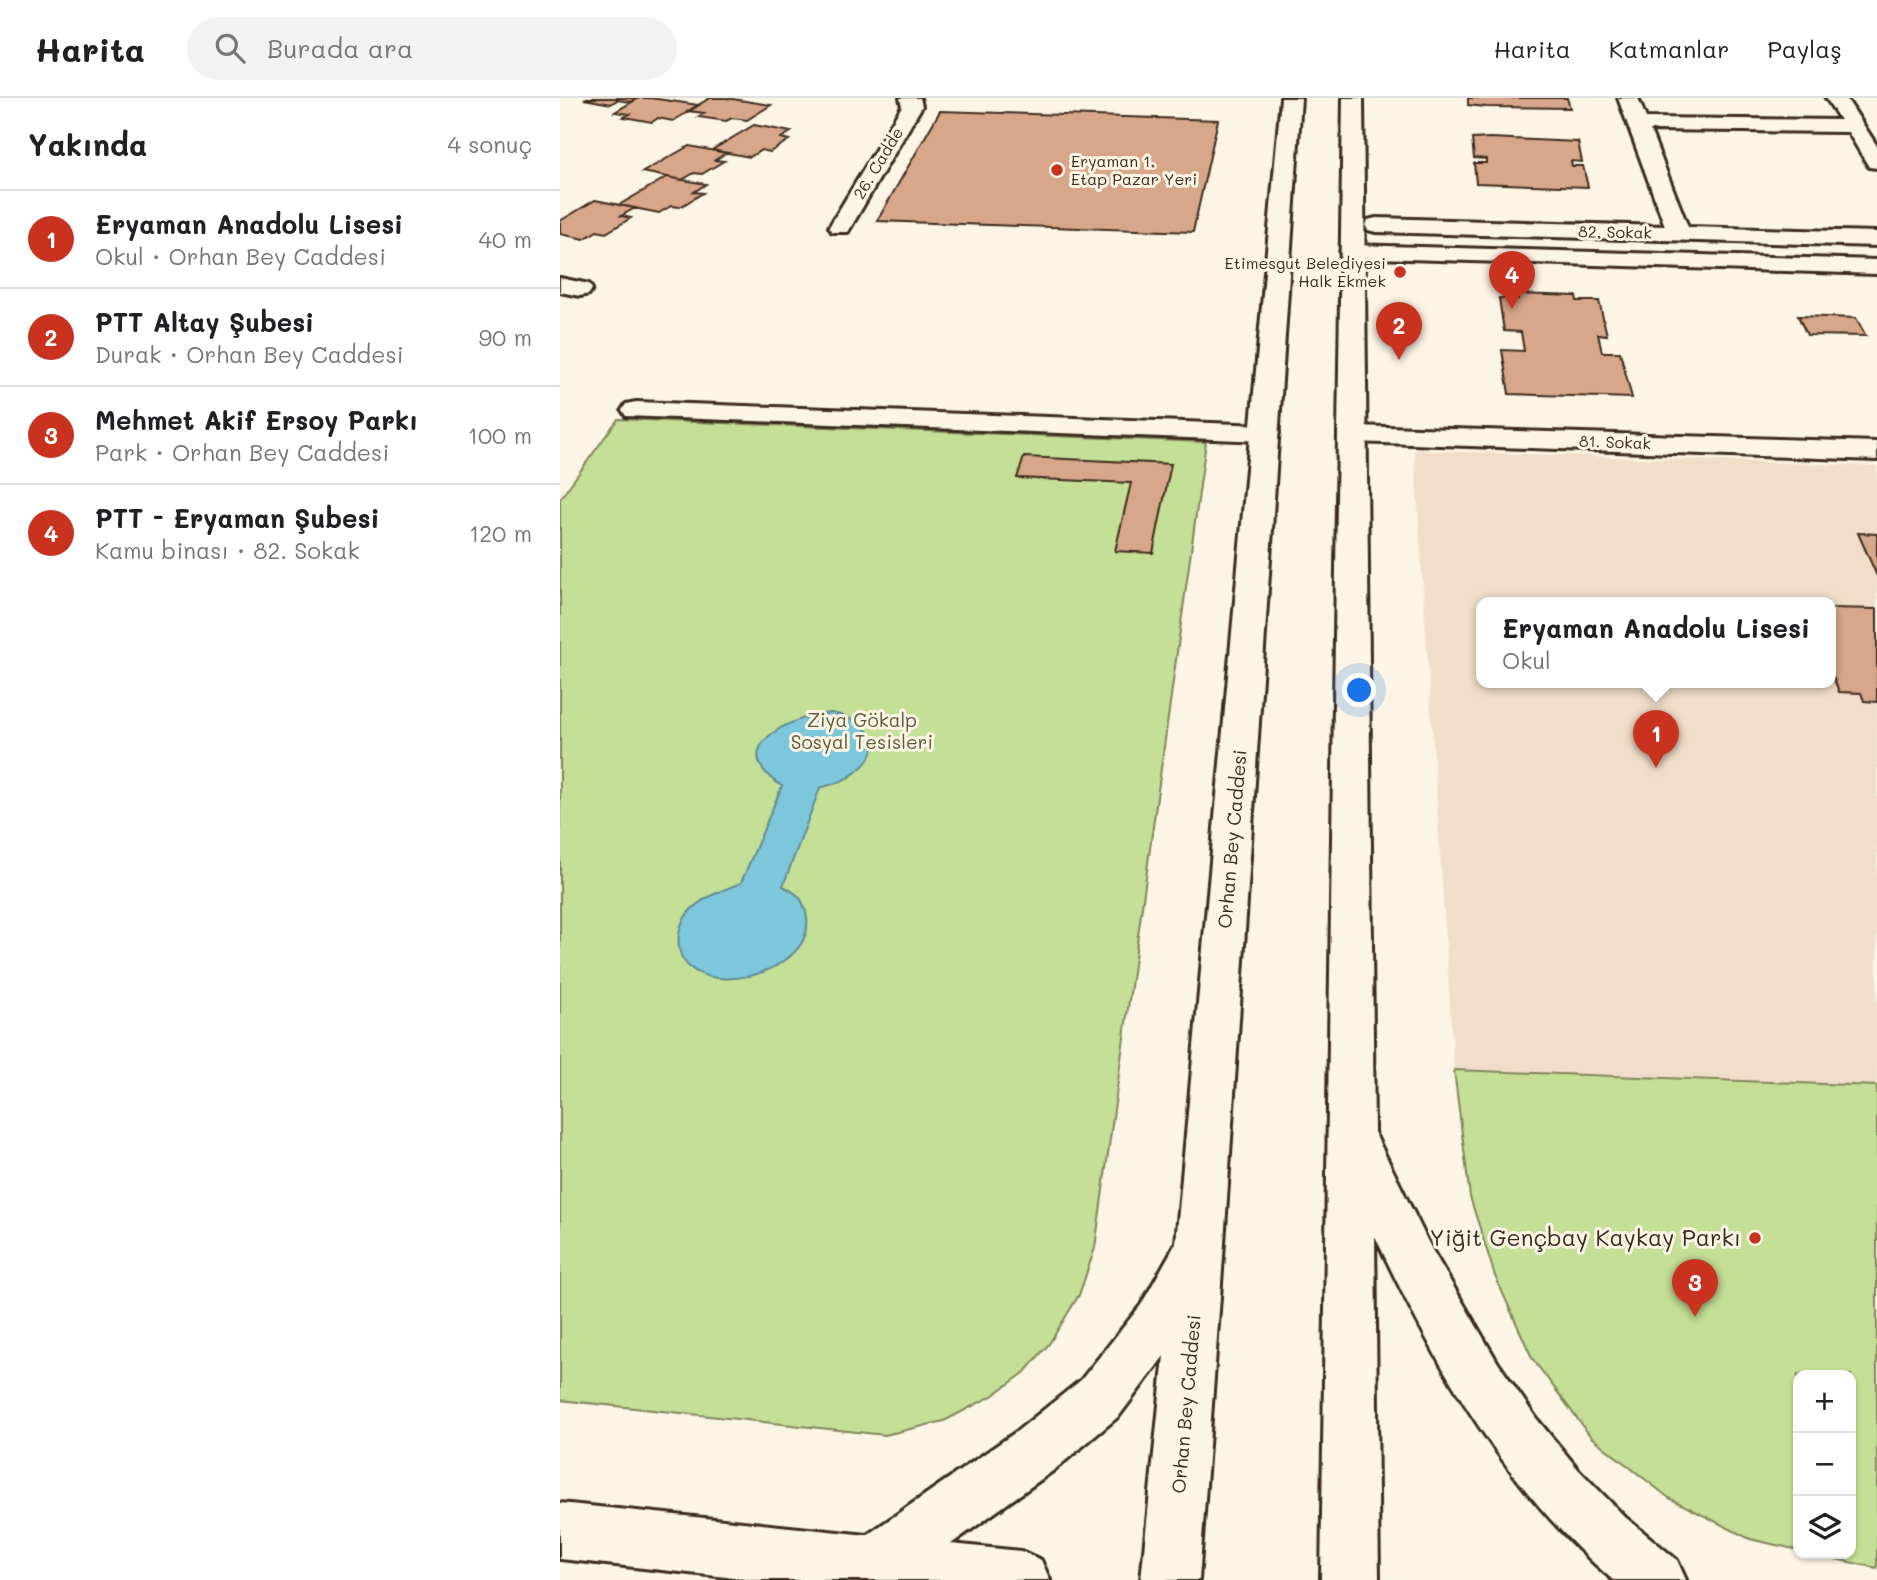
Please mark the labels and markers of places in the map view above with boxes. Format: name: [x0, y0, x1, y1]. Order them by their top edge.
place label: Eryaman 1. Etap Pazar Yeri: [1071, 150, 1197, 189]
marker: Eryaman 1. Etap Pazar Yeri: [1049, 162, 1065, 178]
pin: 4: [1489, 251, 1535, 309]
place label: Etimesgut Belediyesi Halk Ekmek: [1225, 252, 1386, 291]
marker: Etimesgut Belediyesi Halk Ekmek: [1392, 264, 1408, 280]
pin: 2: [1376, 302, 1422, 360]
pin: 1: [1633, 710, 1679, 768]
place label: Yiğit Gençbay Kaykay Parkı: [1430, 1222, 1741, 1252]
marker: Yiğit Gençbay Kaykay Parkı: [1747, 1230, 1763, 1246]
pin: 3: [1672, 1259, 1718, 1317]

